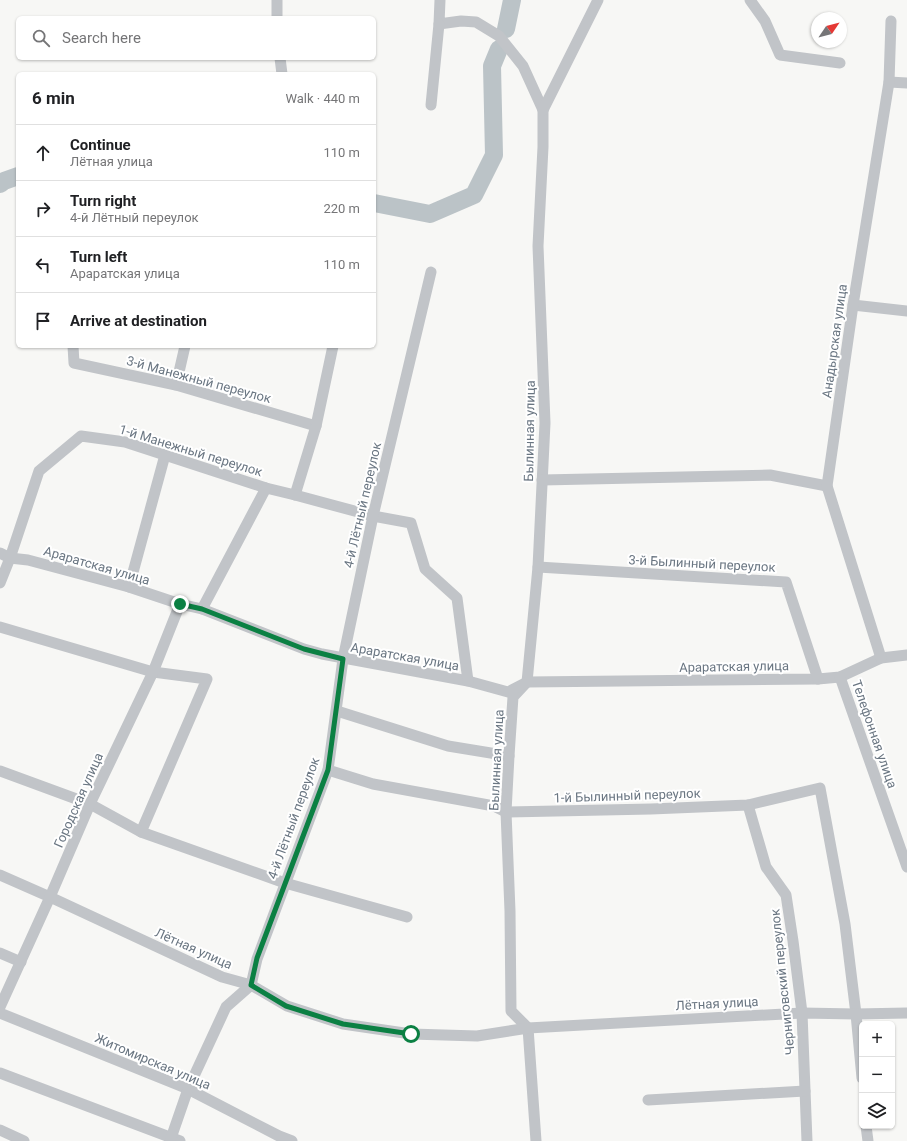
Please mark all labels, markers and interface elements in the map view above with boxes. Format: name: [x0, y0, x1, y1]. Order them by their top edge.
north arrow: [811, 12, 847, 48]
search box: [16, 16, 376, 60]
icon: search: [30, 27, 52, 49]
text: Search here: [62, 29, 141, 47]
text: 6 min: [32, 88, 75, 108]
text: Walk · 440 m: [285, 91, 360, 106]
text: Continue: [70, 136, 131, 154]
icon: ahead: [32, 142, 54, 164]
text: 110 m: [323, 145, 360, 160]
text: Лётная улица: [70, 154, 153, 169]
text: Turn right: [70, 192, 136, 210]
icon: right: [32, 198, 54, 220]
text: 220 m: [323, 201, 360, 216]
text: 4-й Лётный переулок: [70, 210, 199, 225]
text: Turn left: [70, 248, 127, 266]
icon: left: [32, 254, 54, 276]
text: 110 m: [323, 257, 360, 272]
text: Араратская улица: [70, 266, 180, 281]
street label: Анадырская улица: [819, 283, 850, 399]
icon: arrive: [32, 310, 54, 332]
text: Arrive at destination: [70, 312, 207, 330]
street label: 3-й Манежный переулок: [125, 353, 273, 406]
street label: Былинная улица: [521, 380, 538, 482]
street label: 1-й Манежный переулок: [117, 422, 264, 479]
street label: 4-й Лётный переулок: [341, 441, 384, 569]
street label: Араратская улица: [42, 543, 152, 588]
street label: 3-й Былинный переулок: [628, 552, 776, 575]
route end: [171, 595, 189, 613]
street label: Араратская улица: [350, 640, 460, 673]
street label: Араратская улица: [679, 658, 789, 675]
street label: Телефонная улица: [849, 678, 900, 790]
street label: Былинная улица: [486, 709, 507, 811]
street label: Городская улица: [51, 750, 106, 850]
street label: 4-й Лётный переулок: [264, 755, 323, 881]
street label: 1-й Былинный переулок: [553, 785, 701, 806]
street label: Черниговский переулок: [767, 908, 798, 1056]
street label: Лётная улица: [153, 925, 235, 972]
street label: Лётная улица: [675, 994, 759, 1013]
map controls: [859, 1021, 895, 1129]
button: +: [859, 1021, 895, 1057]
route start: [402, 1025, 420, 1043]
street label: Житомирская улица: [93, 1030, 213, 1093]
button: −: [859, 1057, 895, 1093]
button: layers: [859, 1093, 895, 1129]

